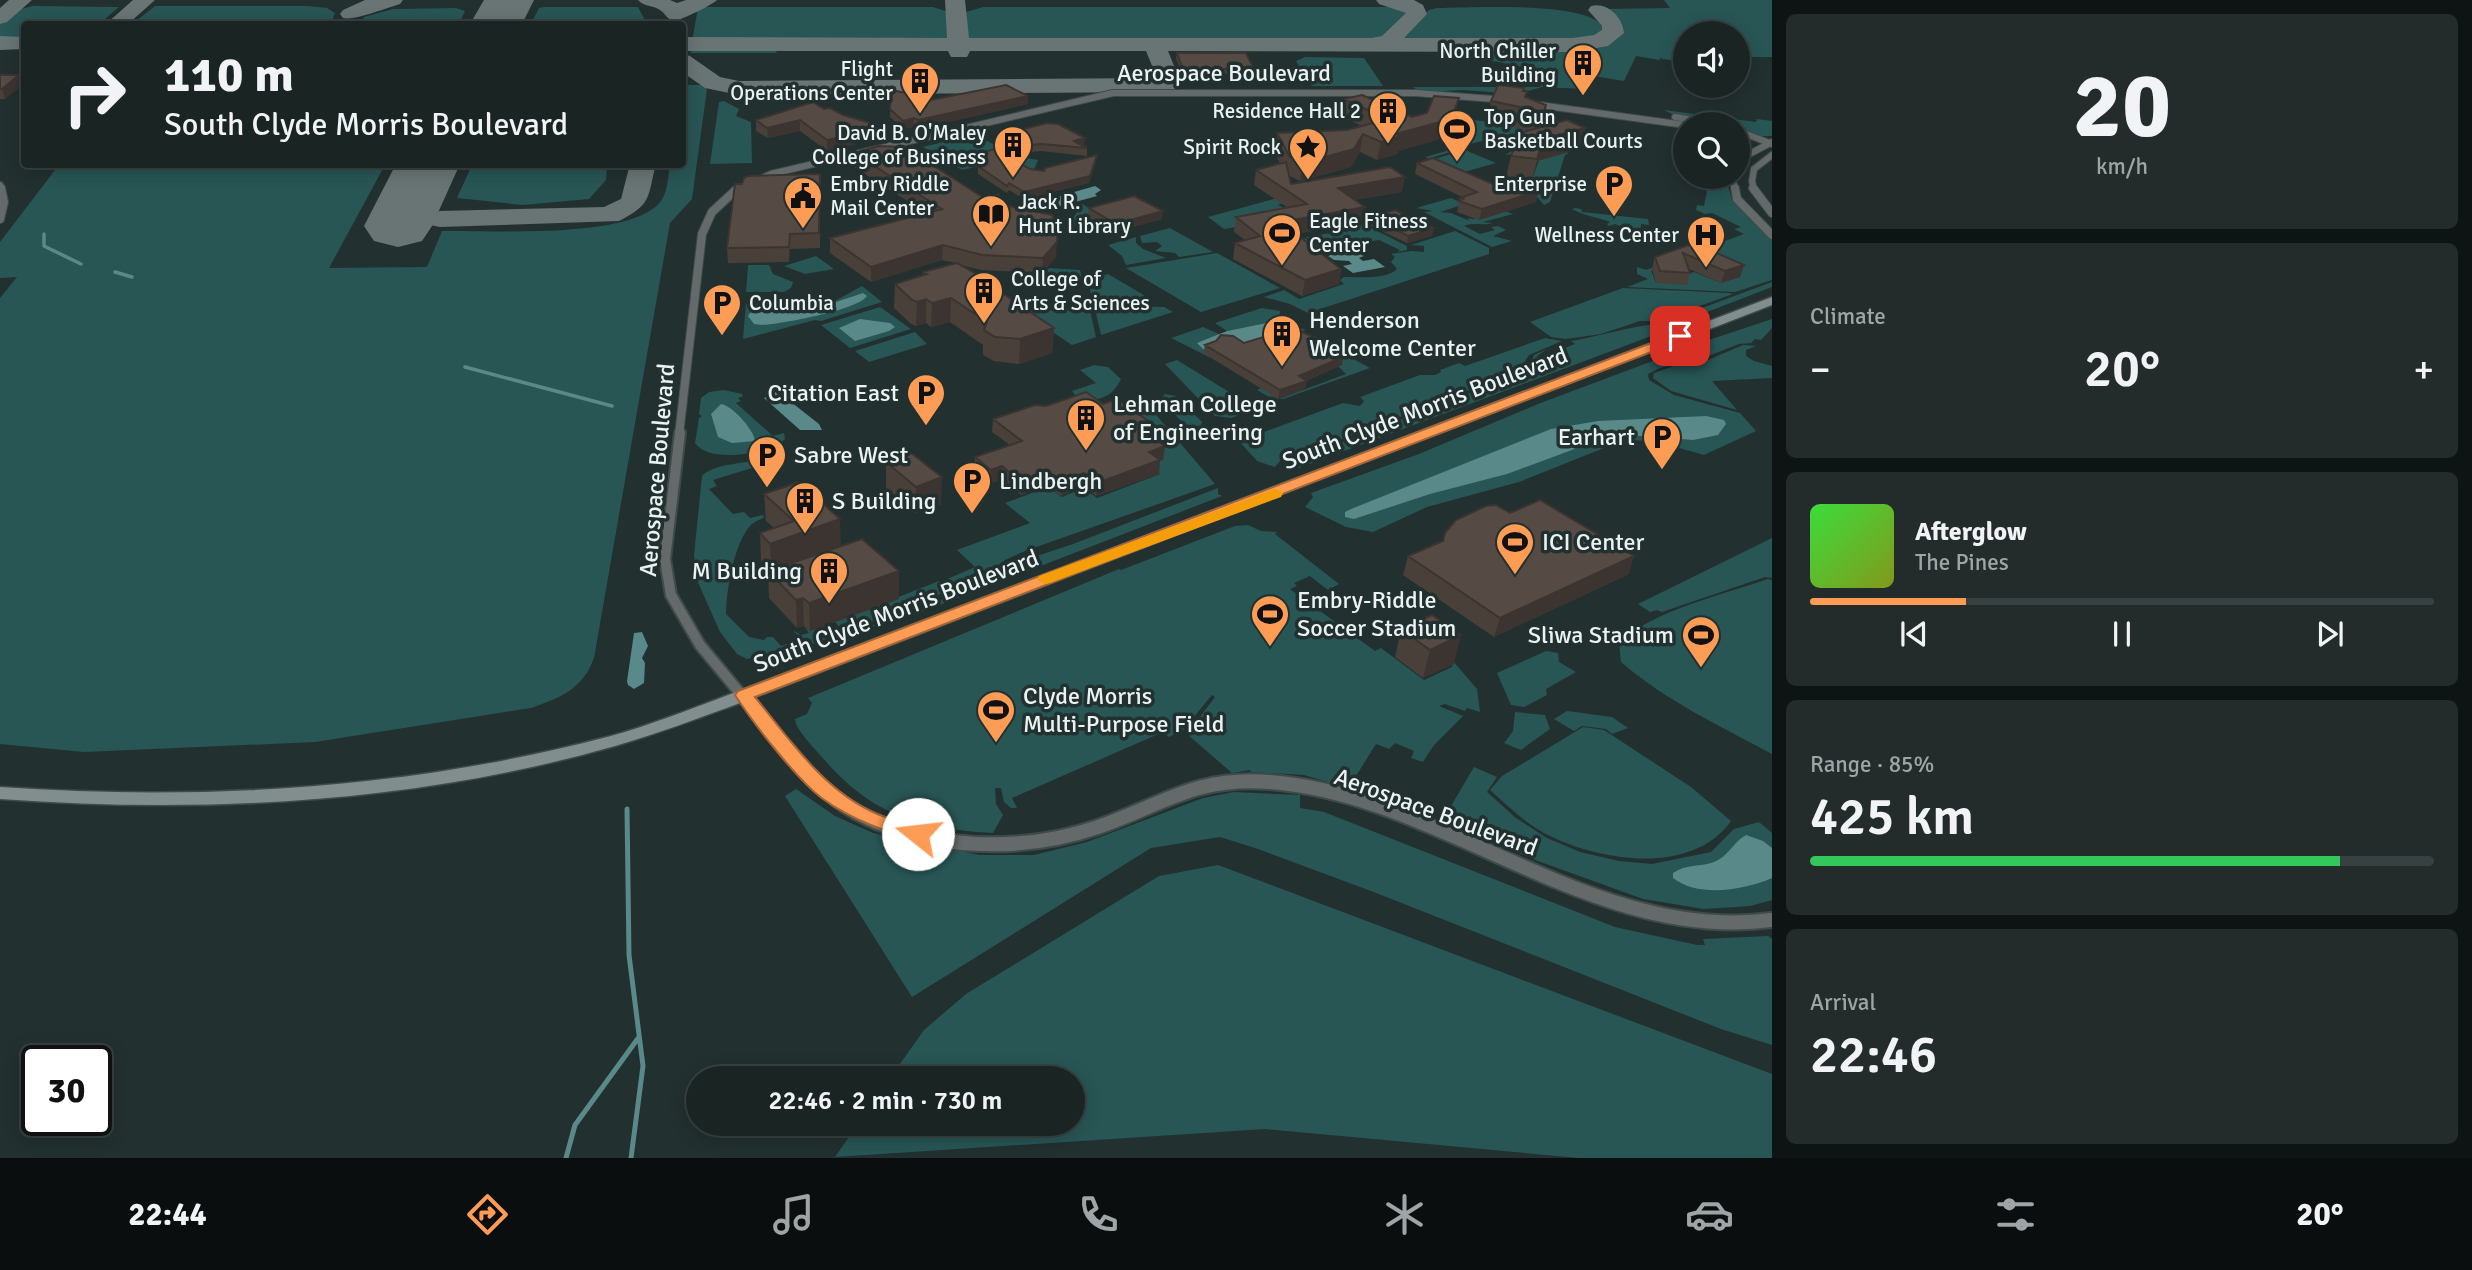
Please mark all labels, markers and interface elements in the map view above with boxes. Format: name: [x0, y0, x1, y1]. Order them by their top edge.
map controls: [1673, 21, 1750, 189]
button: sound: [1673, 21, 1750, 98]
place label: North Chiller Building: [1439, 38, 1556, 88]
building icon: North Chiller Building: [1562, 42, 1604, 97]
text: 110 m: [164, 45, 294, 105]
icon: right: [49, 49, 140, 140]
text: 20: [2073, 50, 2171, 163]
place label: Flight Operations Center: [730, 56, 893, 106]
street label: Aerospace Boulevard: [1117, 58, 1331, 88]
building icon: Flight Operations Center: [899, 60, 941, 115]
building icon: Residence Hall 2: [1367, 90, 1409, 145]
place label: Residence Hall 2: [1212, 98, 1361, 124]
place label: Top Gun Basketball Courts: [1484, 104, 1643, 154]
text: South Clyde Morris Boulevard: [164, 105, 568, 144]
sports icon: Top Gun Basketball Courts: [1436, 108, 1478, 163]
button: search: [1673, 112, 1750, 189]
place label: David B. O'Maley College of Business: [812, 120, 986, 170]
building icon: David B. O'Maley College of Business: [992, 124, 1034, 179]
place icon: Spirit Rock: [1287, 126, 1329, 181]
place label: Spirit Rock: [1183, 134, 1281, 160]
text: km/h: [2096, 152, 2148, 181]
parking icon: Enterprise: [1593, 163, 1635, 218]
place label: Embry Riddle Mail Center: [830, 171, 949, 221]
place label: Enterprise: [1494, 171, 1587, 197]
public building icon: Embry Riddle Mail Center: [782, 175, 824, 230]
place label: Jack R. Hunt Library: [1018, 189, 1131, 239]
library icon: Jack R. Hunt Library: [970, 193, 1012, 248]
place label: Eagle Fitness Center: [1309, 208, 1428, 258]
sports icon: Eagle Fitness Center: [1261, 212, 1303, 267]
hospital icon: Wellness Center: [1685, 214, 1727, 269]
place label: Wellness Center: [1535, 222, 1679, 248]
place label: College of Arts & Sciences: [1011, 266, 1150, 316]
building icon: College of Arts & Sciences: [963, 270, 1005, 325]
parking icon: Columbia: [701, 282, 743, 337]
place label: Columbia: [749, 290, 834, 316]
text: Climate: [1810, 302, 1886, 331]
place label: Henderson Welcome Center: [1309, 305, 1476, 363]
pin: [1650, 306, 1710, 366]
building icon: Henderson Welcome Center: [1261, 313, 1303, 368]
icon: arrive: [1661, 317, 1699, 355]
text: 20°: [2084, 337, 2160, 401]
street label: South Clyde Morris Boulevard: [1278, 340, 1572, 476]
text: −: [1810, 346, 1831, 393]
text: +: [2413, 346, 2434, 393]
street label: Aerospace Boulevard: [633, 362, 681, 578]
parking icon: Citation East: [905, 372, 947, 427]
place label: Citation East: [767, 378, 899, 408]
place label: Lehman College of Engineering: [1113, 389, 1277, 447]
building icon: Lehman College of Engineering: [1065, 397, 1107, 452]
parking icon: Earhart: [1641, 416, 1683, 471]
place label: Earhart: [1558, 422, 1635, 452]
parking icon: Sabre West: [746, 434, 788, 489]
place label: Sabre West: [794, 440, 908, 470]
parking icon: Lindbergh: [951, 460, 993, 515]
place label: Lindbergh: [999, 466, 1102, 496]
building icon: S Building: [784, 480, 826, 535]
place label: S Building: [832, 486, 936, 516]
text: Afterglow: [1915, 516, 2027, 548]
sports icon: ICI Center: [1494, 521, 1536, 576]
place label: ICI Center: [1542, 527, 1644, 557]
street label: South Clyde Morris Boulevard: [749, 543, 1043, 679]
text: The Pines: [1915, 548, 2009, 577]
building icon: M Building: [808, 550, 850, 605]
place label: M Building: [691, 556, 802, 586]
place label: Embry-Riddle Soccer Stadium: [1297, 585, 1457, 643]
sports icon: Embry-Riddle Soccer Stadium: [1249, 593, 1291, 648]
sports icon: Sliwa Stadium: [1680, 614, 1722, 669]
icon: previous: [1895, 615, 1933, 653]
icon: pause: [2103, 615, 2141, 653]
icon: next: [2311, 615, 2349, 653]
place label: Sliwa Stadium: [1528, 620, 1674, 650]
place label: Clyde Morris Multi-Purpose Field: [1023, 681, 1225, 739]
sports icon: Clyde Morris Multi-Purpose Field: [975, 689, 1017, 744]
text: Range · 85%: [1810, 750, 1934, 779]
street label: Aerospace Boulevard: [1330, 761, 1542, 863]
text: 425 km: [1810, 785, 1974, 849]
position arrow: [881, 797, 955, 871]
text: Arrival: [1810, 988, 1876, 1017]
text: 22:46: [1810, 1023, 1937, 1087]
speed limit sign: 30: [21, 1045, 112, 1136]
text: 22:46 · 2 min · 730 m: [769, 1085, 1002, 1117]
icon: directions: [463, 1190, 512, 1239]
icon: music: [769, 1190, 818, 1239]
icon: phone: [1074, 1190, 1123, 1239]
icon: climate: [1380, 1190, 1429, 1239]
icon: car: [1685, 1190, 1734, 1239]
icon: filters: [1991, 1190, 2040, 1239]
text: 22:44: [128, 1195, 207, 1234]
text: 20°: [2296, 1195, 2344, 1234]

